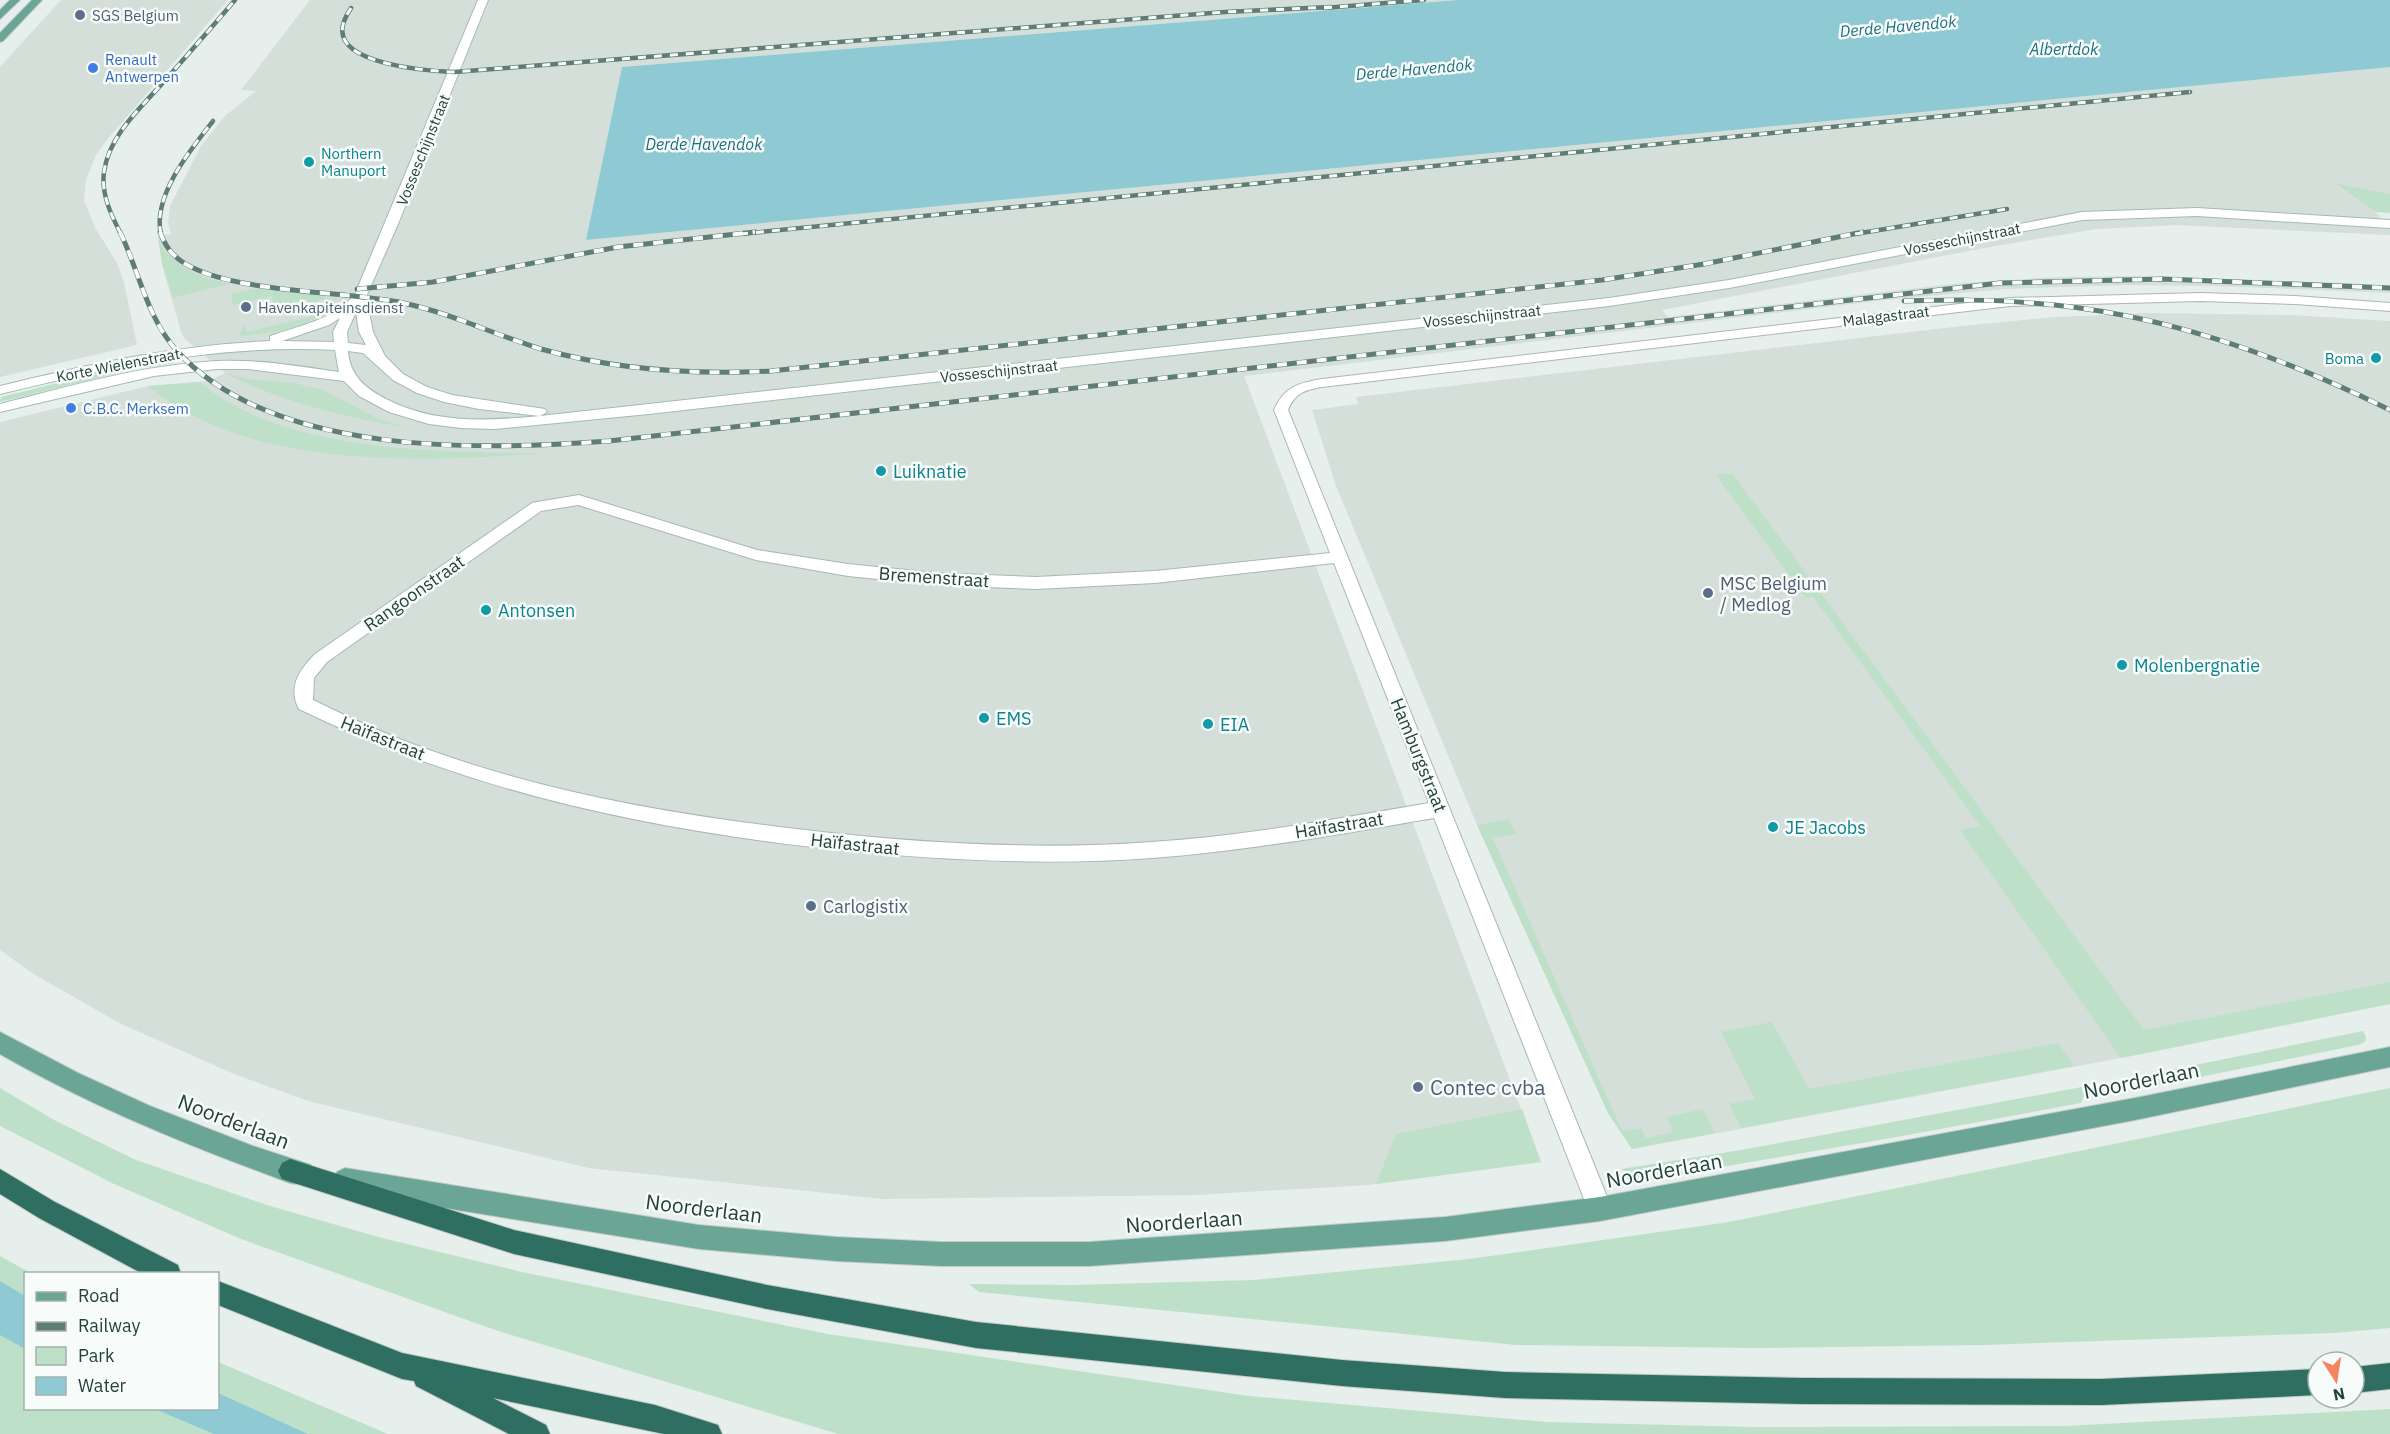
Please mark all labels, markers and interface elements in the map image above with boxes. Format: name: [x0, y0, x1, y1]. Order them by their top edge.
place label: SGS Belgium: [92, 6, 179, 25]
marker: SGS Belgium: [73, 8, 87, 22]
water label: Derde Havendok: [1839, 11, 1958, 41]
water label: Albertdok: [2029, 39, 2099, 59]
place label: Renault Antwerpen: [105, 50, 179, 86]
water label: Derde Havendok: [1355, 54, 1474, 84]
marker: Renault Antwerpen: [86, 61, 100, 75]
street label: Vosseschijnstraat: [392, 92, 454, 208]
water label: Derde Havendok: [646, 134, 763, 154]
place label: Northern Manuport: [321, 144, 386, 180]
marker: Northern Manuport: [302, 155, 316, 169]
street label: Vosseschijnstraat: [1902, 218, 2022, 260]
place label: Havenkapiteinsdienst: [258, 298, 404, 317]
marker: Havenkapiteinsdienst: [239, 300, 253, 314]
street label: Vosseschijnstraat: [1422, 300, 1542, 332]
street label: Malagastraat: [1841, 301, 1931, 331]
street label: Korte Wielenstraat: [55, 344, 181, 386]
place label: Boma: [2325, 349, 2364, 368]
marker: Boma: [2369, 351, 2383, 365]
street label: Vosseschijnstraat: [939, 355, 1059, 387]
place label: C.B.C. Merksem: [83, 399, 189, 418]
marker: C.B.C. Merksem: [64, 401, 78, 415]
place label: Luiknatie: [893, 460, 967, 483]
marker: Luiknatie: [874, 464, 888, 478]
street label: Rangoonstraat: [359, 550, 469, 636]
street label: Bremenstraat: [878, 562, 990, 592]
place label: MSC Belgium / Medlog: [1720, 572, 1827, 616]
marker: MSC Belgium / Medlog: [1701, 586, 1715, 600]
place label: Antonsen: [498, 599, 575, 622]
marker: Antonsen: [479, 603, 493, 617]
place label: Molenbergnatie: [2134, 654, 2260, 677]
marker: Molenbergnatie: [2115, 658, 2129, 672]
street label: Hamburgstraat: [1386, 694, 1452, 816]
place label: EMS: [996, 707, 1032, 730]
street label: Haïfastraat: [337, 711, 429, 765]
marker: EMS: [977, 711, 991, 725]
place label: EIA: [1220, 713, 1250, 736]
marker: EIA: [1201, 717, 1215, 731]
street label: Haïfastraat: [1293, 807, 1385, 843]
place label: JE Jacobs: [1785, 816, 1866, 839]
marker: JE Jacobs: [1766, 820, 1780, 834]
street label: Haïfastraat: [809, 828, 901, 860]
place label: Carlogistix: [823, 895, 908, 918]
marker: Carlogistix: [804, 899, 818, 913]
street label: Noorderlaan: [2081, 1055, 2201, 1105]
place label: Contec cvba: [1430, 1073, 1545, 1101]
marker: Contec cvba: [1411, 1080, 1425, 1094]
street label: Noorderlaan: [174, 1087, 294, 1155]
street label: Noorderlaan: [1604, 1146, 1724, 1194]
street label: Noorderlaan: [644, 1187, 764, 1229]
street label: Noorderlaan: [1124, 1203, 1244, 1239]
legend: [24, 1272, 219, 1410]
text: Road: [78, 1284, 119, 1307]
text: Railway: [78, 1314, 140, 1337]
text: Park: [78, 1344, 115, 1367]
north arrow: [2306, 1350, 2366, 1410]
text: Water: [78, 1374, 127, 1397]
text: N: [2331, 1384, 2347, 1406]

